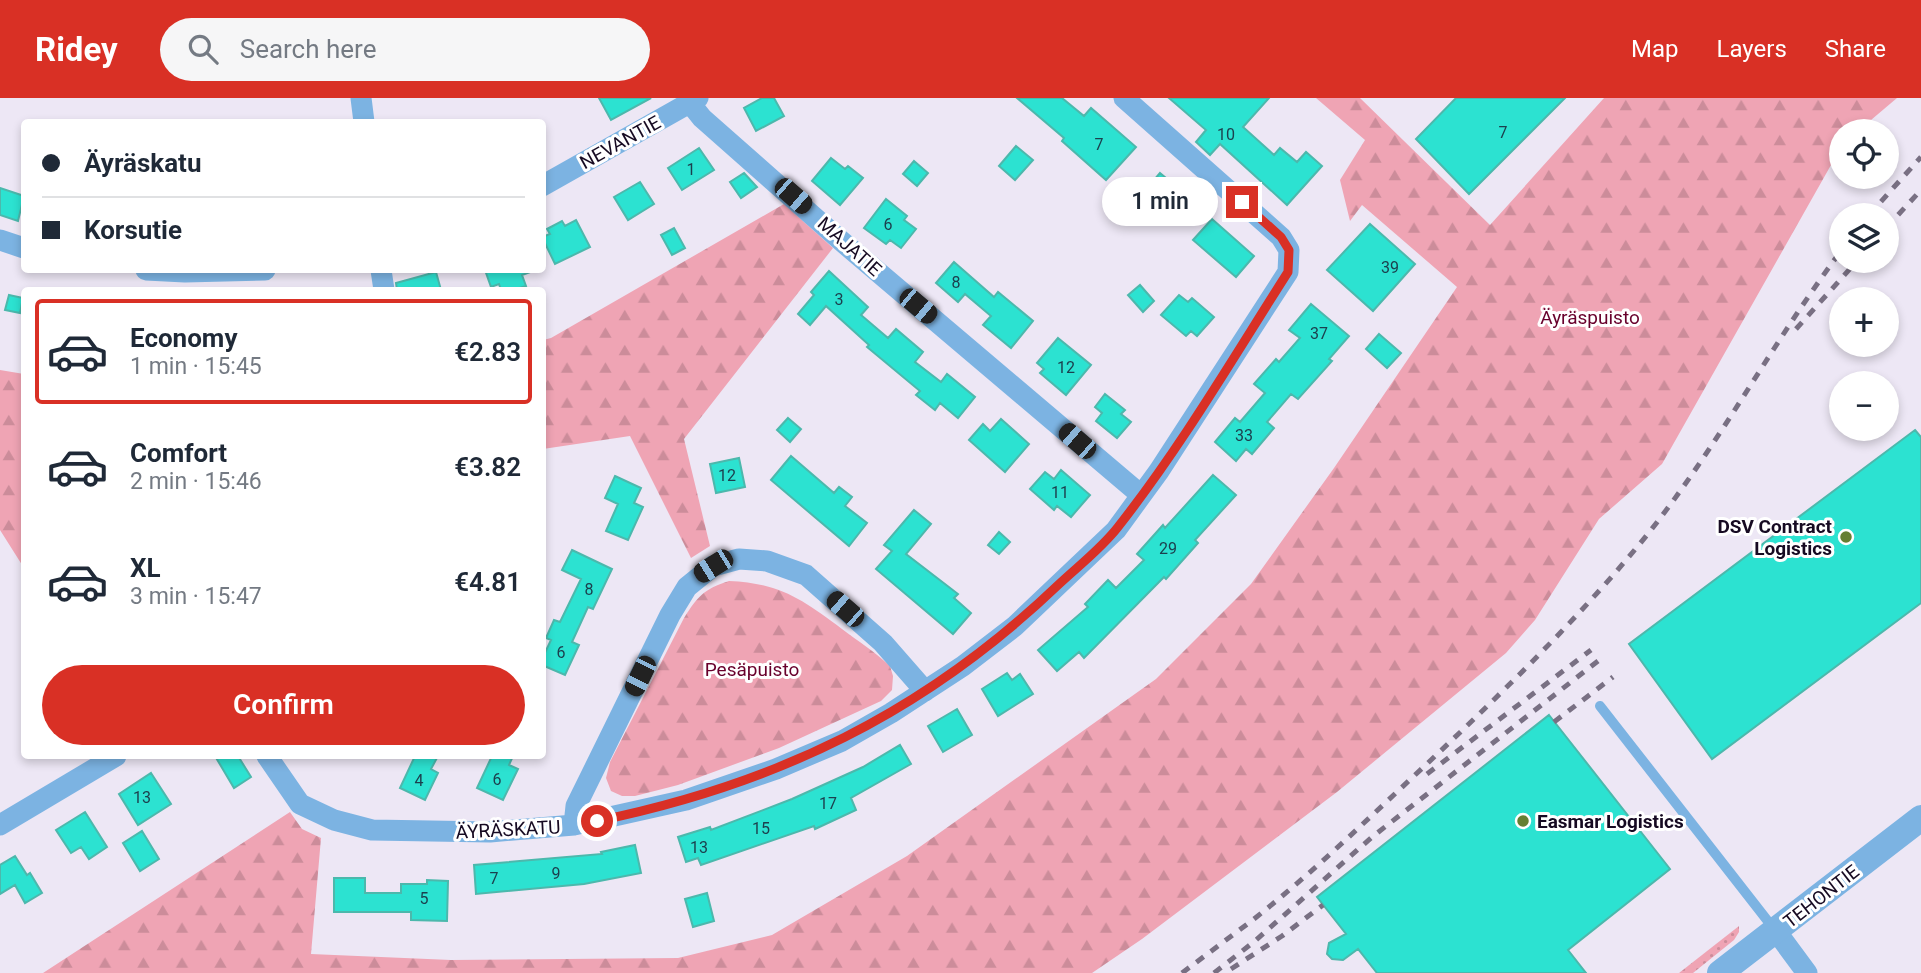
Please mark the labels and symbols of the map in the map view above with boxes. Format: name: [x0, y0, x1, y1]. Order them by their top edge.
street label: NEVANTIE: [576, 111, 665, 174]
house number: 7: [1499, 123, 1508, 142]
house number: 10: [1217, 125, 1235, 144]
house number: 7: [1095, 135, 1104, 154]
house number: 1: [687, 160, 696, 179]
car: [771, 174, 816, 218]
callout: 1 min: [1102, 178, 1218, 226]
route end: [1226, 186, 1258, 218]
street label: MAJATIE: [813, 212, 886, 281]
house number: 6: [884, 215, 893, 234]
house number: 39: [1381, 258, 1399, 277]
house number: 8: [952, 273, 961, 292]
car: [896, 284, 941, 328]
house number: 3: [835, 290, 844, 309]
park label: Äyräspuisto: [1540, 306, 1640, 329]
house number: 37: [1310, 324, 1328, 343]
house number: 12: [1057, 358, 1075, 377]
car: [1055, 419, 1100, 463]
house number: 33: [1235, 426, 1253, 445]
house number: 12: [718, 466, 736, 485]
house number: 11: [1051, 483, 1069, 502]
place label: DSV Contract Logistics: [1717, 515, 1833, 560]
marker: DSV Contract Logistics: [1838, 529, 1854, 545]
house number: 29: [1159, 539, 1177, 558]
car: [690, 546, 737, 586]
house number: 8: [585, 580, 594, 599]
car: [823, 587, 868, 631]
house number: 6: [557, 643, 566, 662]
car: [622, 653, 659, 699]
park label: Pesäpuisto: [705, 658, 799, 681]
house number: 6: [493, 770, 502, 789]
house number: 4: [415, 771, 424, 790]
house number: 13: [133, 788, 151, 807]
house number: 17: [819, 794, 837, 813]
route start: [581, 805, 613, 837]
place label: Easmar Logistics: [1537, 810, 1684, 833]
marker: Easmar Logistics: [1515, 813, 1531, 829]
street label: ÄYRÄSKATU: [455, 815, 561, 844]
house number: 15: [752, 819, 770, 838]
house number: 13: [690, 838, 708, 857]
street label: TEHONTIE: [1779, 860, 1864, 933]
house number: 9: [552, 864, 561, 883]
house number: 7: [490, 869, 499, 888]
house number: 5: [420, 889, 429, 908]

